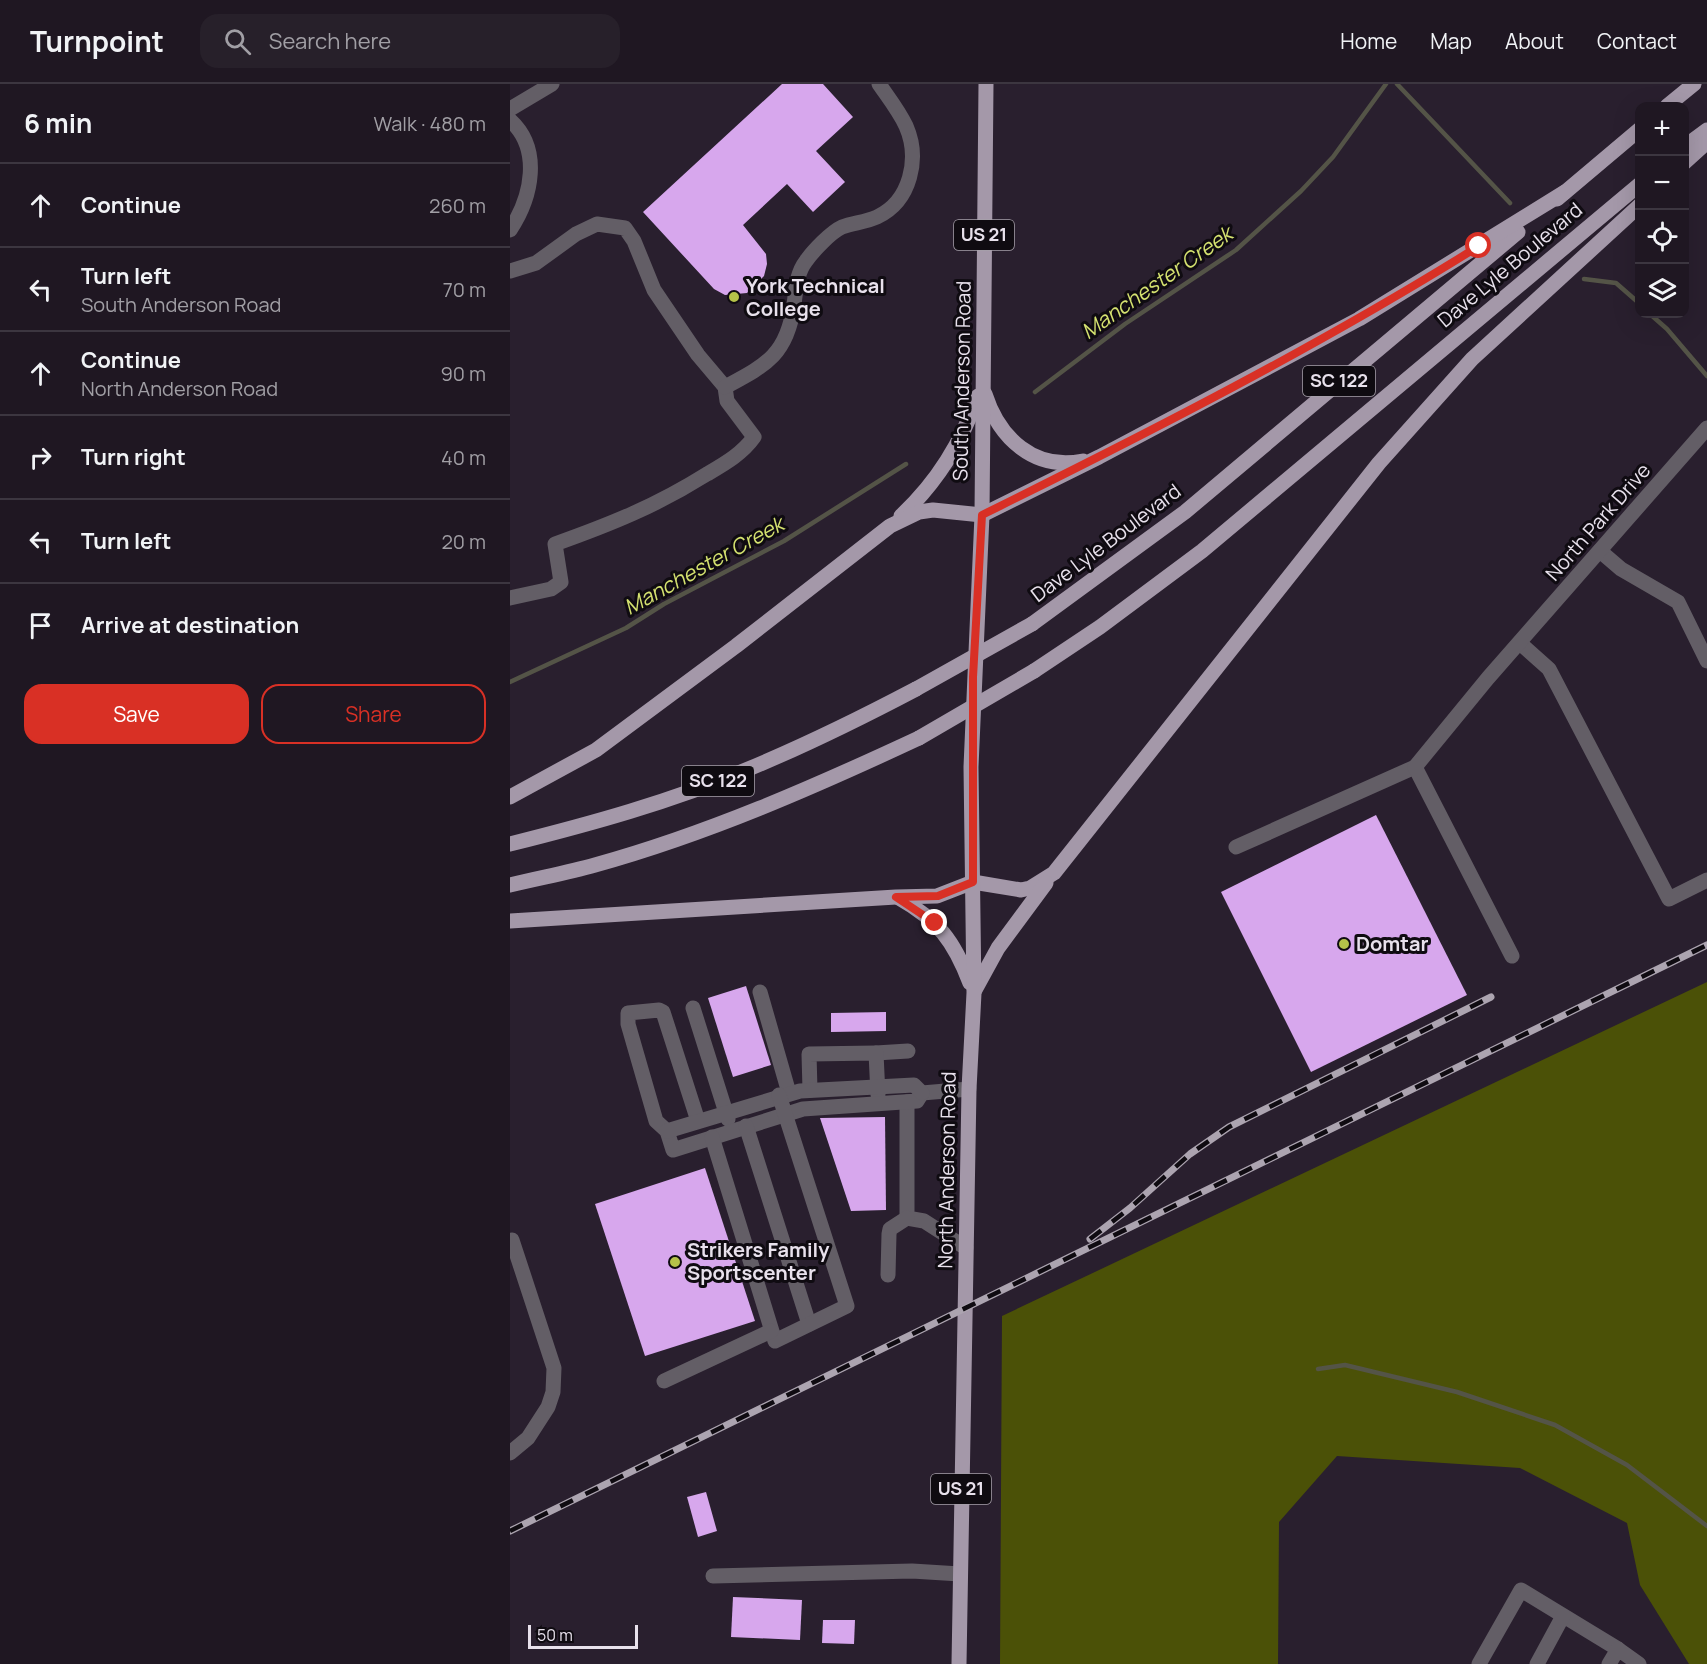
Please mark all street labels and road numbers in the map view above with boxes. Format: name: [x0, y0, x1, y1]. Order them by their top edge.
street label: Dave Lyle Boulevard: [1432, 196, 1588, 333]
road number: US 21: [954, 220, 1014, 250]
street label: South Anderson Road: [946, 281, 977, 481]
road number: SC 122: [1303, 366, 1375, 396]
street label: North Park Drive: [1539, 457, 1656, 586]
street label: Dave Lyle Boulevard: [1025, 477, 1186, 608]
road number: SC 122: [682, 766, 754, 796]
street label: North Anderson Road: [931, 1071, 962, 1269]
road number: US 21: [931, 1474, 991, 1504]

